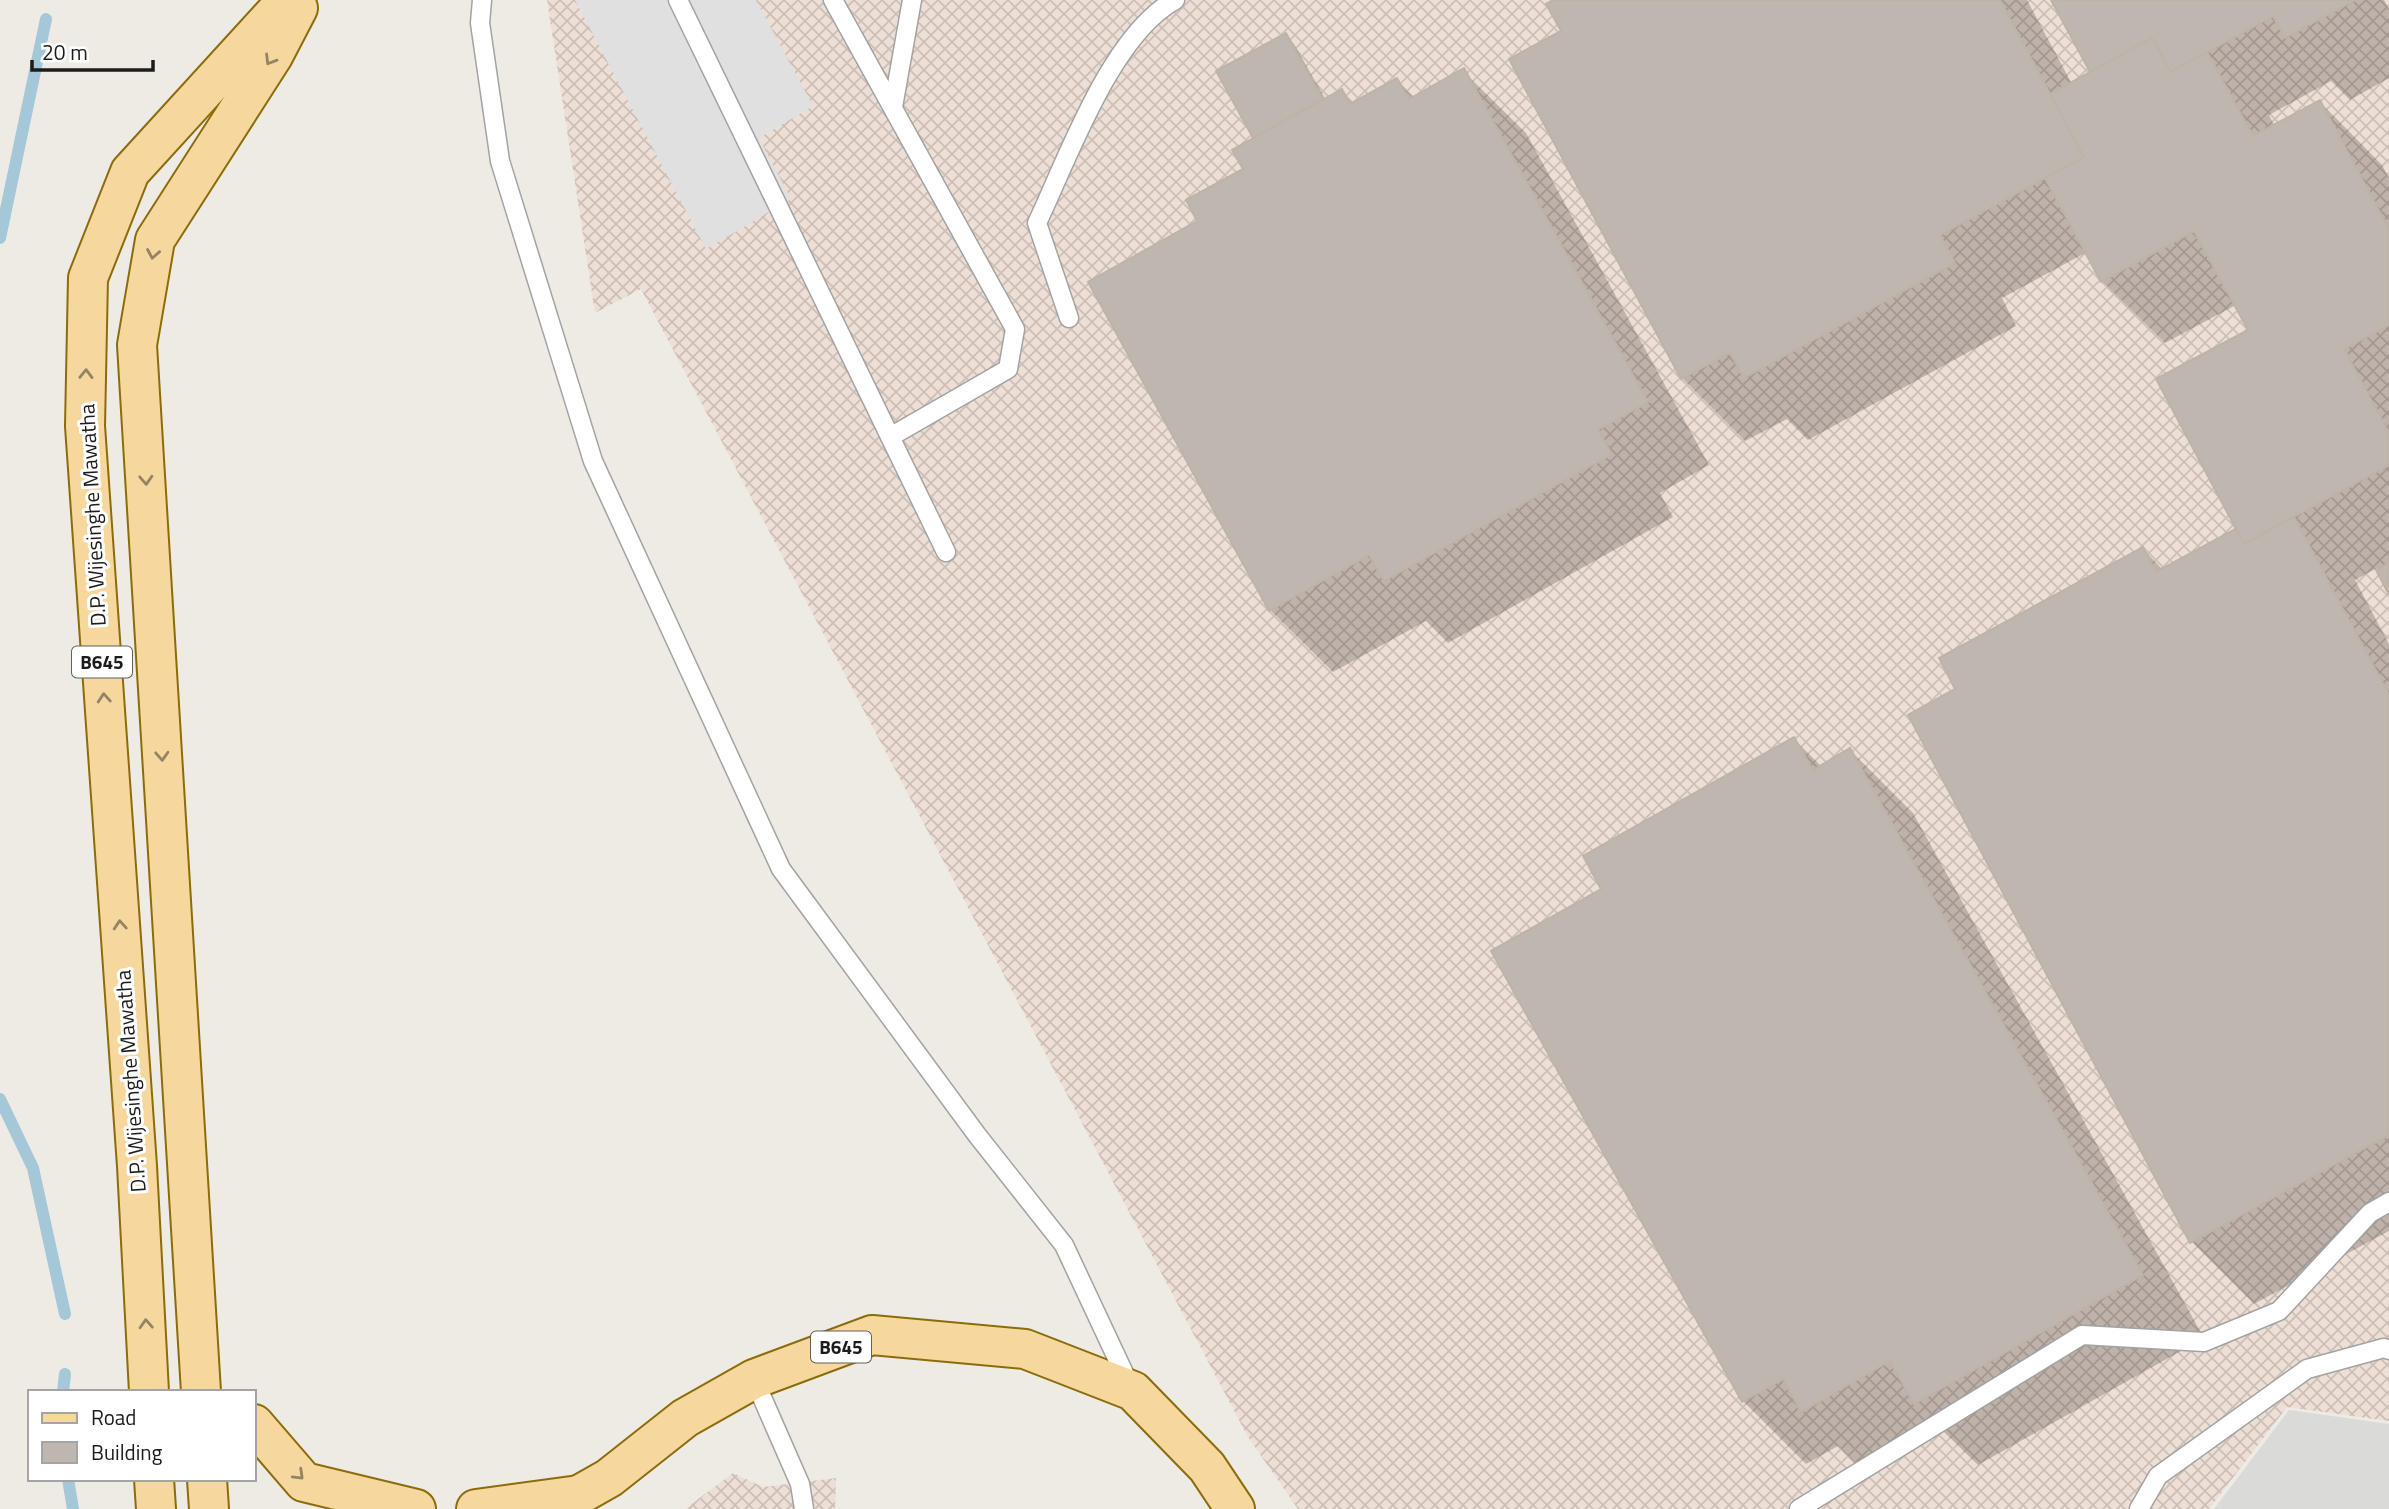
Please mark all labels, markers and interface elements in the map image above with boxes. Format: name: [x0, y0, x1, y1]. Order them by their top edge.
scale bar: [32, 28, 152, 72]
text: 20 m: [42, 36, 88, 68]
one-way arrow: [265, 53, 278, 66]
one-way arrow: [146, 248, 161, 260]
one-way arrow: [78, 368, 94, 378]
street label: D.P. Wijesinghe Mawatha: [70, 403, 114, 627]
one-way arrow: [138, 475, 153, 486]
road number: B645: [72, 646, 132, 678]
one-way arrow: [97, 693, 112, 704]
one-way arrow: [154, 751, 169, 762]
one-way arrow: [113, 920, 128, 931]
street label: D.P. Wijesinghe Mawatha: [106, 968, 154, 1193]
one-way arrow: [138, 1318, 153, 1329]
road number: B645: [811, 1331, 871, 1362]
legend: [28, 1390, 256, 1481]
text: Road: [91, 1401, 136, 1433]
text: Building: [91, 1436, 163, 1468]
one-way arrow: [291, 1467, 304, 1479]

